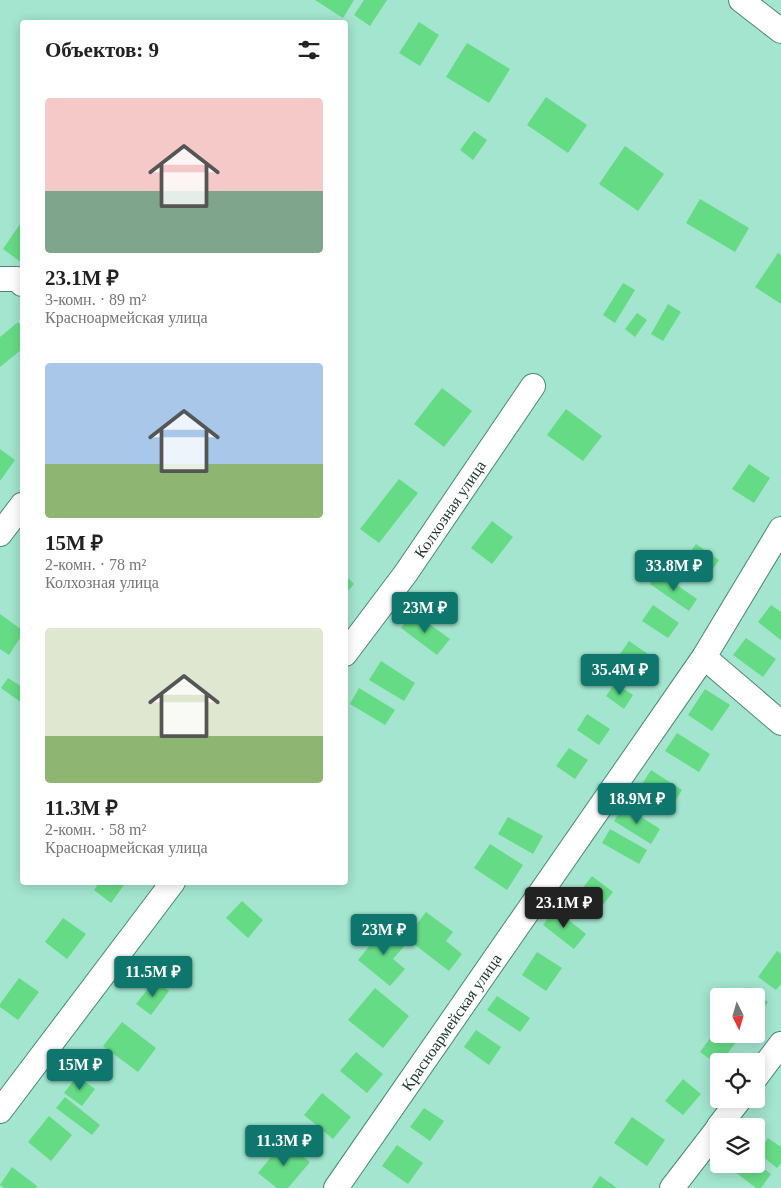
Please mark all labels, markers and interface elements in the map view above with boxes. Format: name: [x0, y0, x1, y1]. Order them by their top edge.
icon: filters: [295, 36, 323, 64]
text: Объектов: 9: [45, 38, 159, 62]
icon: home: [139, 131, 229, 221]
text: 23.1M ₽: [45, 266, 119, 290]
text: 3-комн. · 89 m²: [45, 291, 146, 308]
text: Красноармейская улица: [45, 309, 208, 326]
icon: home: [139, 396, 229, 486]
street label: Колхозная улица: [411, 457, 489, 561]
text: 15M ₽: [45, 531, 103, 555]
pin: 33.8M ₽: [628, 550, 720, 592]
text: 2-комн. · 78 m²: [45, 556, 146, 573]
text: 33.8M ₽: [646, 557, 702, 574]
text: Колхозная улица: [45, 574, 159, 591]
pin: 23M ₽: [390, 592, 460, 634]
text: 23M ₽: [403, 599, 447, 616]
pin: 35.4M ₽: [574, 654, 666, 696]
icon: home: [139, 661, 229, 751]
text: 35.4M ₽: [592, 661, 648, 678]
pin: 18.9M ₽: [591, 782, 683, 825]
text: 18.9M ₽: [609, 790, 665, 807]
text: 11.3M ₽: [45, 796, 118, 820]
text: 2-комн. · 58 m²: [45, 821, 146, 838]
text: Красноармейская улица: [45, 839, 208, 856]
pin: 23.1M ₽: [518, 886, 610, 929]
text: 23.1M ₽: [536, 894, 592, 911]
pin: 23M ₽: [349, 914, 419, 956]
text: 23M ₽: [362, 921, 406, 938]
street label: Красноармейская улица: [398, 951, 505, 1094]
pin: 11.5M ₽: [107, 956, 199, 998]
text: 11.5M ₽: [125, 963, 181, 980]
north arrow: [710, 988, 765, 1042]
map controls: [710, 988, 765, 1173]
pin: 15M ₽: [45, 1048, 115, 1091]
button: locate: [710, 1053, 765, 1108]
text: 15M ₽: [58, 1056, 102, 1073]
button: layers: [710, 1118, 765, 1173]
pin: 11.3M ₽: [238, 1124, 330, 1167]
text: 11.3M ₽: [256, 1132, 312, 1149]

